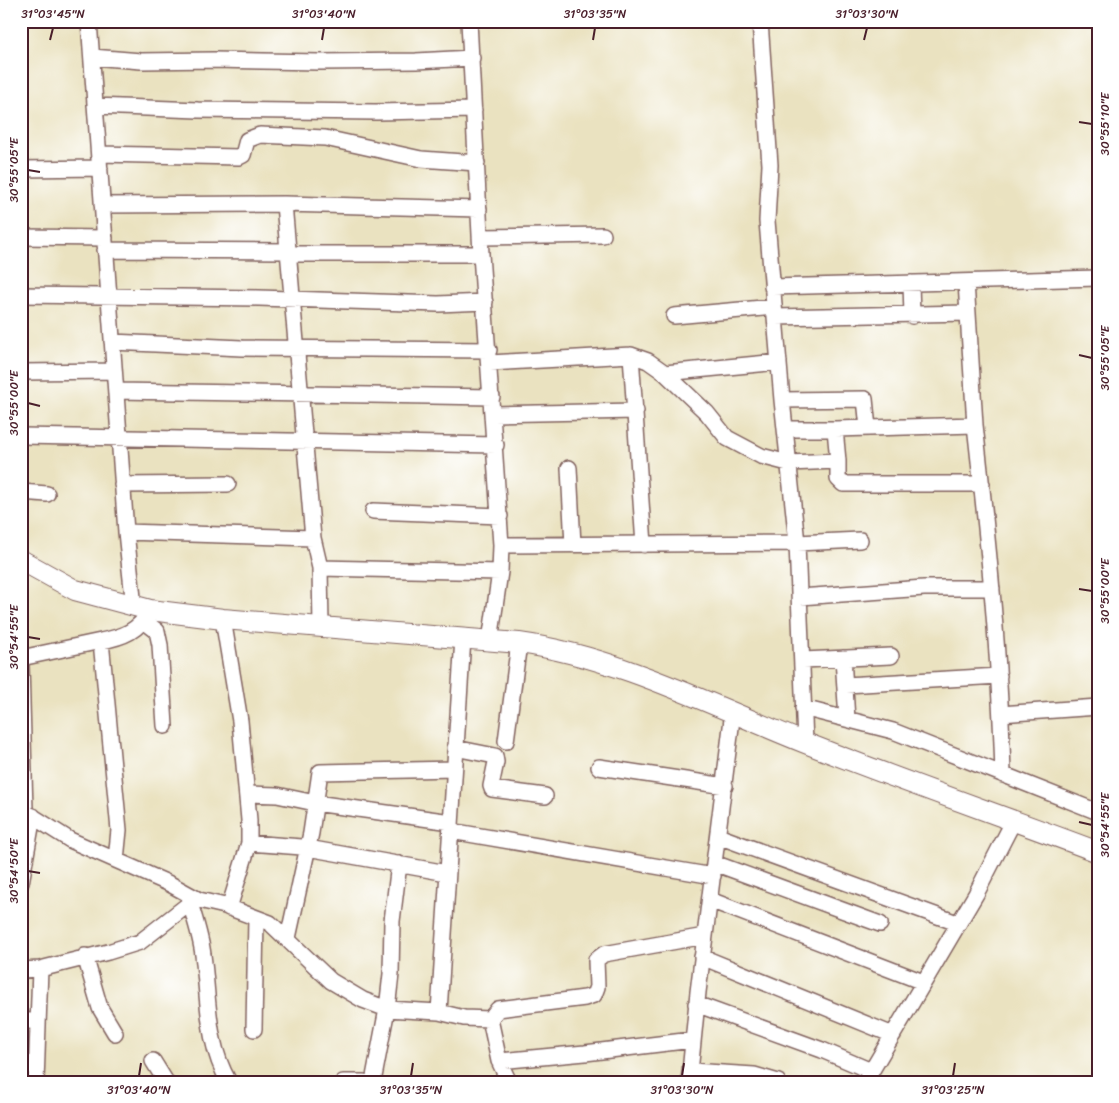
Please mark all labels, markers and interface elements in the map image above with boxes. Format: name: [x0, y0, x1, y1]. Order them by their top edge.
text: 31°03'45"N: [21, 3, 86, 25]
text: 31°03'40"N: [292, 3, 357, 25]
text: 31°03'35"N: [564, 3, 627, 25]
text: 31°03'30"N: [836, 3, 899, 25]
text: 30°55'10"E: [1094, 91, 1116, 155]
text: 30°55'05"E: [3, 136, 25, 203]
text: 30°55'05"E: [1094, 324, 1116, 391]
text: 30°55'00"E: [3, 369, 25, 436]
text: 30°55'00"E: [1094, 557, 1116, 624]
text: 30°54'55"E: [3, 603, 25, 669]
text: 30°54'55"E: [1094, 791, 1116, 857]
text: 30°54'50"E: [3, 837, 25, 904]
text: 31°03'40"N: [107, 1079, 172, 1101]
text: 31°03'35"N: [380, 1079, 443, 1101]
text: 31°03'30"N: [651, 1079, 714, 1101]
text: 31°03'25"N: [921, 1079, 985, 1101]

